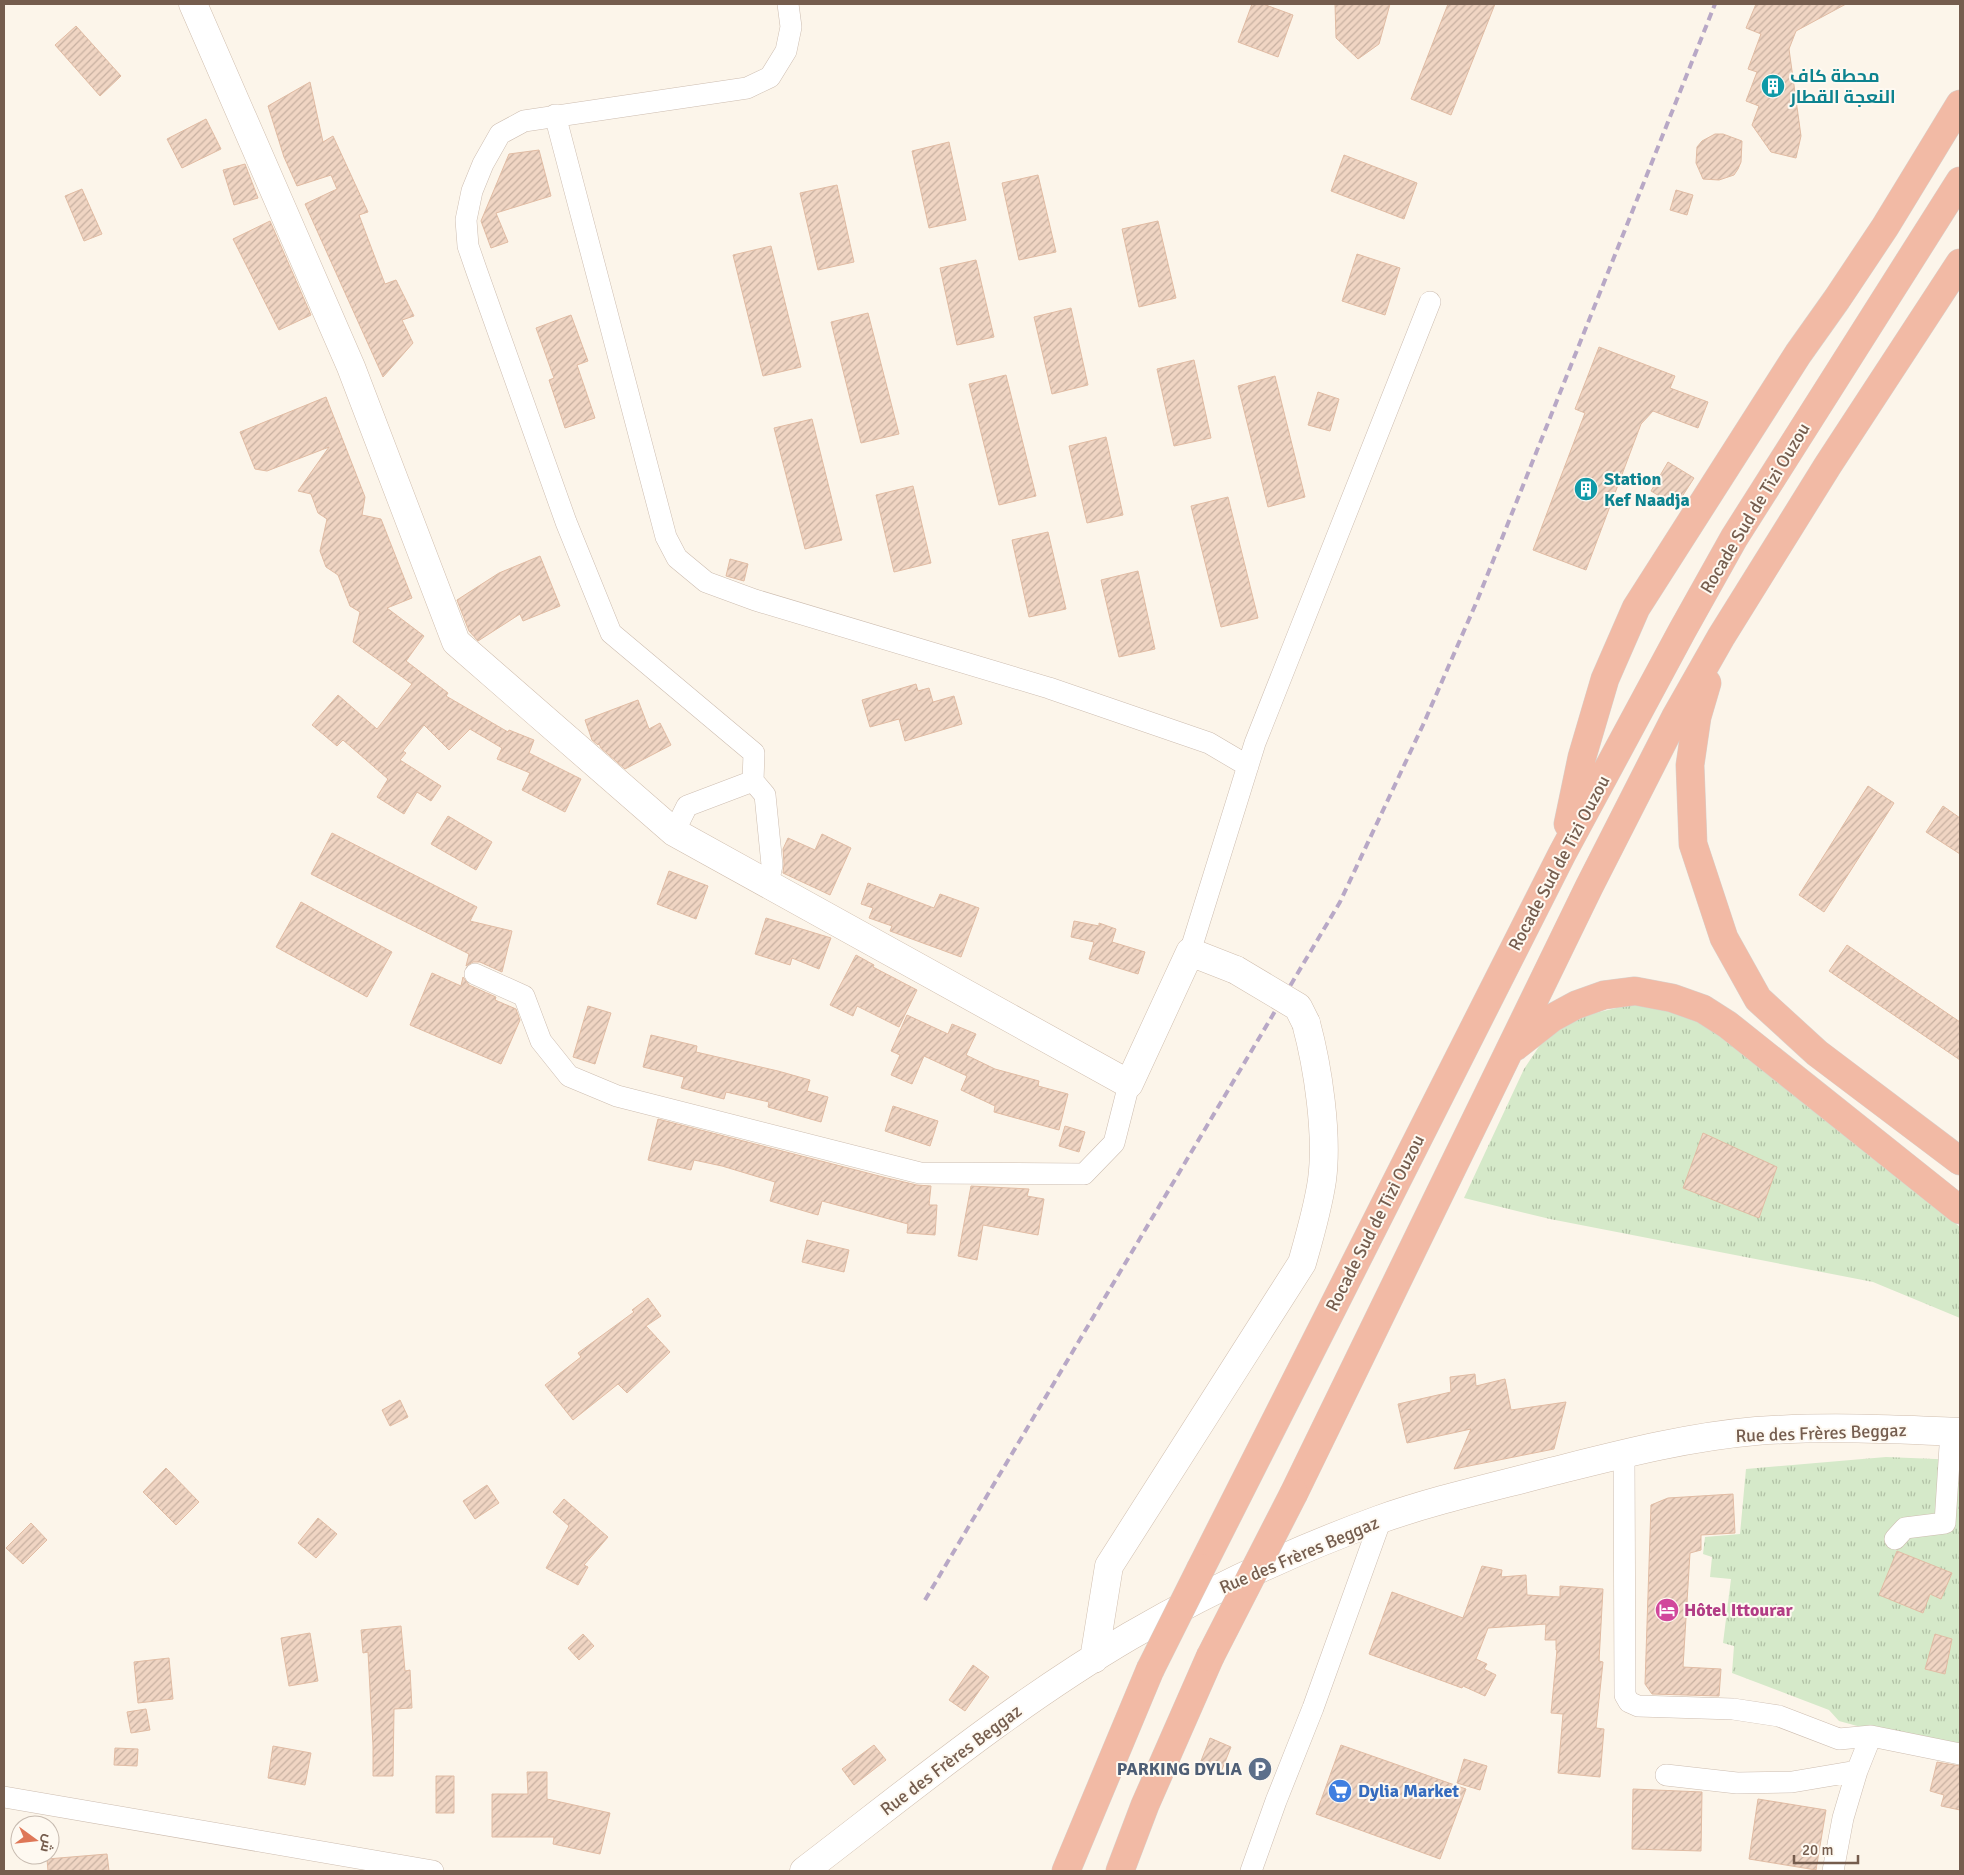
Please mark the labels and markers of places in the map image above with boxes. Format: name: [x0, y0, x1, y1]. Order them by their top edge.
place label: محطة كاف النعجة القطار: [1789, 65, 1896, 108]
building icon: محطة كاف النعجة القطار: [1760, 73, 1786, 99]
place label: Station Kef Naadja: [1604, 468, 1690, 511]
building icon: Station Kef Naadja: [1573, 476, 1599, 502]
hotel icon: Hôtel Ittourar: [1654, 1597, 1680, 1623]
place label: Hôtel Ittourar: [1684, 1599, 1793, 1621]
parking icon: PARKING DYLIA: [1247, 1756, 1273, 1782]
place label: PARKING DYLIA: [1117, 1758, 1243, 1780]
supermarket icon: Dylia Market: [1327, 1778, 1353, 1804]
place label: Dylia Market: [1358, 1780, 1459, 1802]

